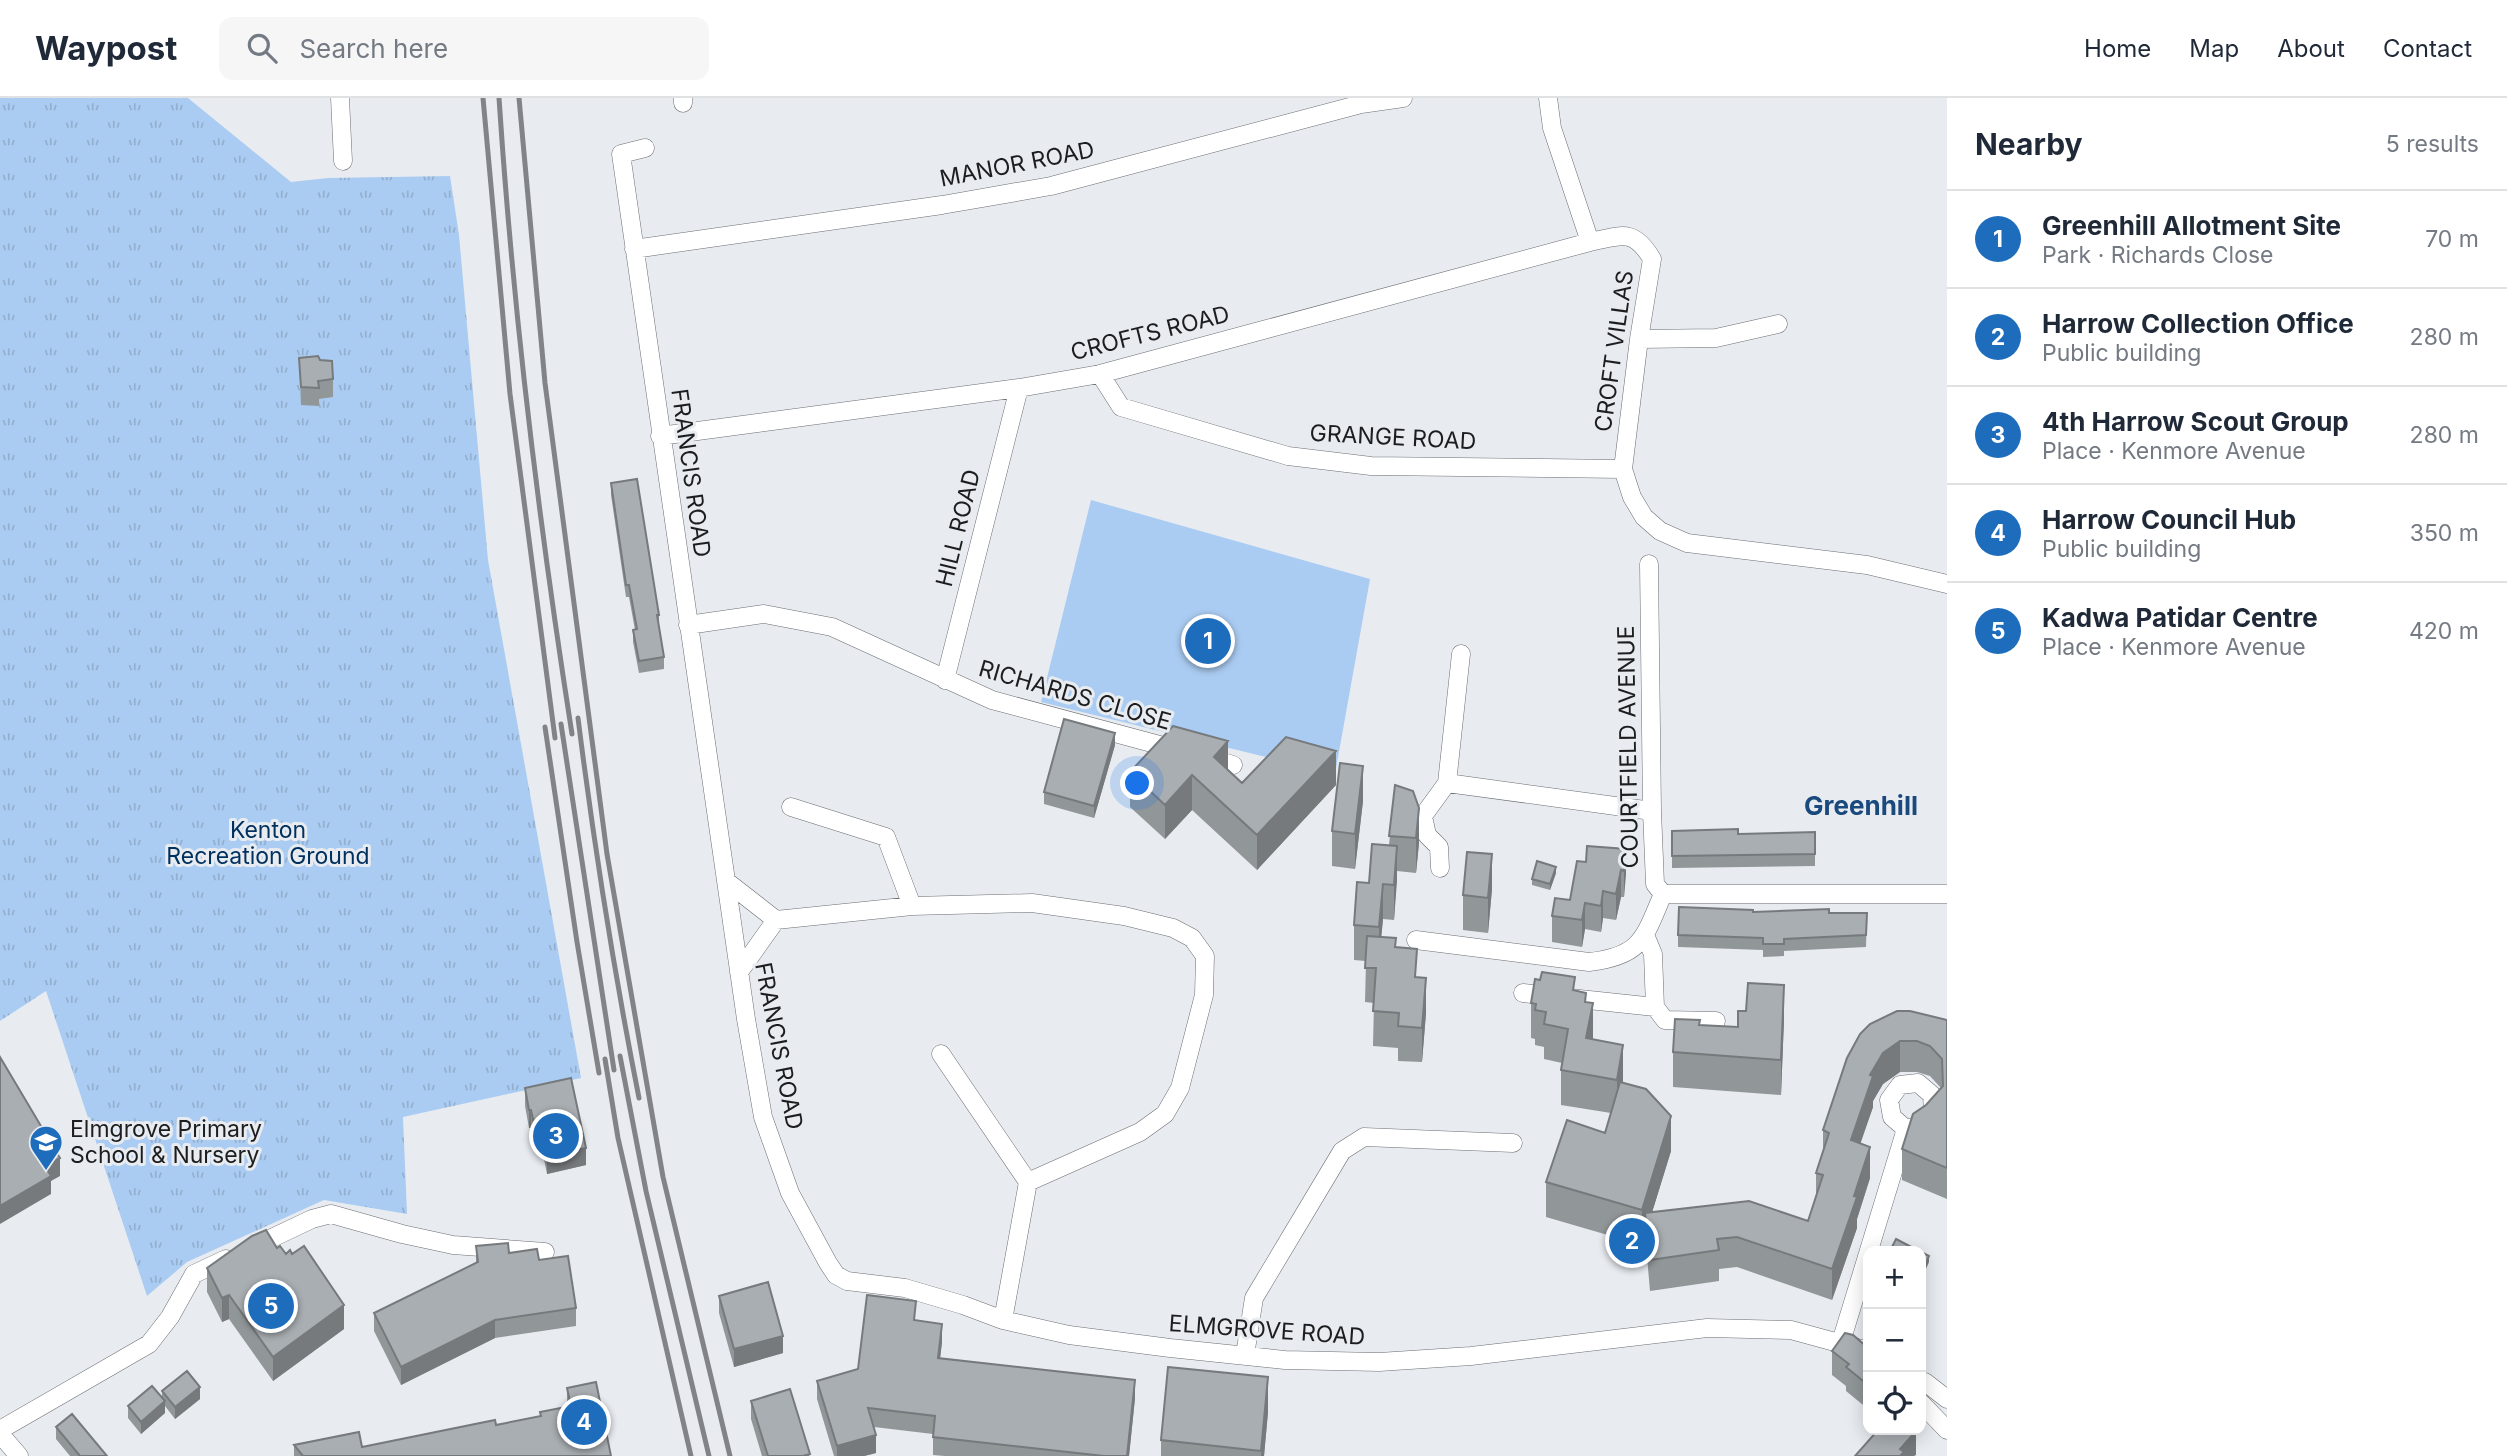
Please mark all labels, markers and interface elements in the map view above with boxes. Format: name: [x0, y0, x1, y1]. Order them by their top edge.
search box: [219, 17, 709, 80]
text: Waypost: [35, 28, 177, 68]
icon: search: [243, 29, 281, 67]
text: Search here: [299, 33, 448, 64]
text: Home: [2084, 34, 2151, 63]
text: Map: [2189, 34, 2239, 63]
text: About: [2277, 34, 2345, 63]
text: Contact: [2383, 34, 2472, 63]
text: Nearby: [1975, 126, 2083, 162]
text: 5 results: [2386, 130, 2479, 158]
street label: MANOR ROAD: [937, 135, 1097, 193]
text: Greenhill Allotment Site: [2042, 210, 2341, 241]
text: 1: [1993, 225, 2003, 253]
text: 70 m: [2425, 225, 2479, 253]
text: Park · Richards Close: [2042, 241, 2274, 269]
street label: CROFT VILLAS: [1589, 268, 1639, 434]
street label: CROFTS ROAD: [1068, 300, 1232, 366]
text: Harrow Collection Office: [2042, 308, 2354, 339]
text: 2: [1991, 323, 2005, 351]
text: 280 m: [2410, 323, 2479, 351]
text: Public building: [2042, 339, 2201, 367]
street label: FRANCIS ROAD: [665, 387, 717, 559]
text: 4th Harrow Scout Group: [2042, 406, 2349, 437]
street label: GRANGE ROAD: [1309, 419, 1477, 455]
text: 3: [1991, 421, 2005, 449]
text: 280 m: [2410, 421, 2479, 449]
text: Place · Kenmore Avenue: [2042, 437, 2306, 465]
street label: HILL ROAD: [930, 466, 986, 590]
text: Harrow Council Hub: [2042, 504, 2296, 535]
text: 4: [1990, 519, 2006, 547]
text: 350 m: [2410, 519, 2479, 547]
text: Public building: [2042, 535, 2201, 563]
text: Kadwa Patidar Centre: [2042, 602, 2318, 633]
pin: 1: [1185, 615, 1231, 667]
text: 5: [1991, 617, 2005, 645]
text: 420 m: [2409, 617, 2479, 645]
street label: COURTFIELD AVENUE: [1612, 625, 1644, 869]
text: Place · Kenmore Avenue: [2042, 633, 2306, 661]
street label: RICHARDS CLOSE: [976, 654, 1174, 736]
your location: [1120, 766, 1154, 800]
district label: Greenhill: [1804, 790, 1918, 821]
park label: Kenton Recreation Ground: [166, 816, 370, 870]
street label: FRANCIS ROAD: [749, 960, 809, 1132]
pin: 3: [533, 1110, 579, 1162]
place label: Elmgrove Primary School & Nursery: [70, 1115, 262, 1169]
school or university icon: Elmgrove Primary School & Nursery: [27, 1123, 65, 1172]
pin: 2: [1609, 1215, 1655, 1267]
map controls: [1863, 1246, 1926, 1435]
button: +: [1863, 1246, 1926, 1309]
pin: 5: [248, 1280, 294, 1332]
street label: ELMGROVE ROAD: [1168, 1309, 1366, 1351]
button: −: [1863, 1309, 1926, 1372]
button: locate: [1863, 1372, 1926, 1435]
pin: 4: [561, 1396, 607, 1448]

